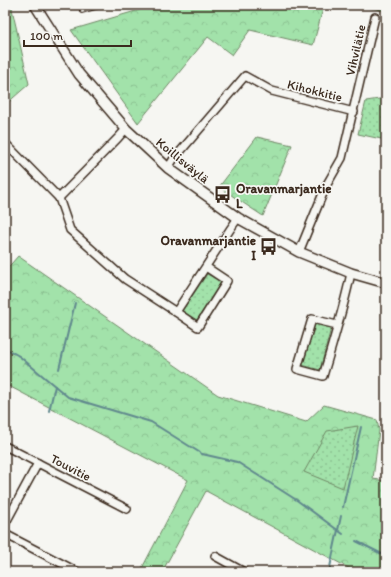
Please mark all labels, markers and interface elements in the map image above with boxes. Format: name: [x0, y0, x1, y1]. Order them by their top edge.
scale bar: [24, 22, 131, 48]
street label: Vihvilätie: [342, 23, 369, 77]
text: 100 m: [30, 29, 63, 43]
street label: Kihokkitie: [286, 76, 344, 105]
street label: Koillisväylä: [153, 134, 212, 186]
place label: Oravanmarjantie L: [236, 181, 332, 211]
bus stop icon: Oravanmarjantie L: [213, 185, 233, 205]
place label: Oravanmarjantie I: [160, 233, 256, 263]
bus stop icon: Oravanmarjantie I: [259, 237, 279, 257]
street label: Touvitie: [48, 451, 94, 484]

